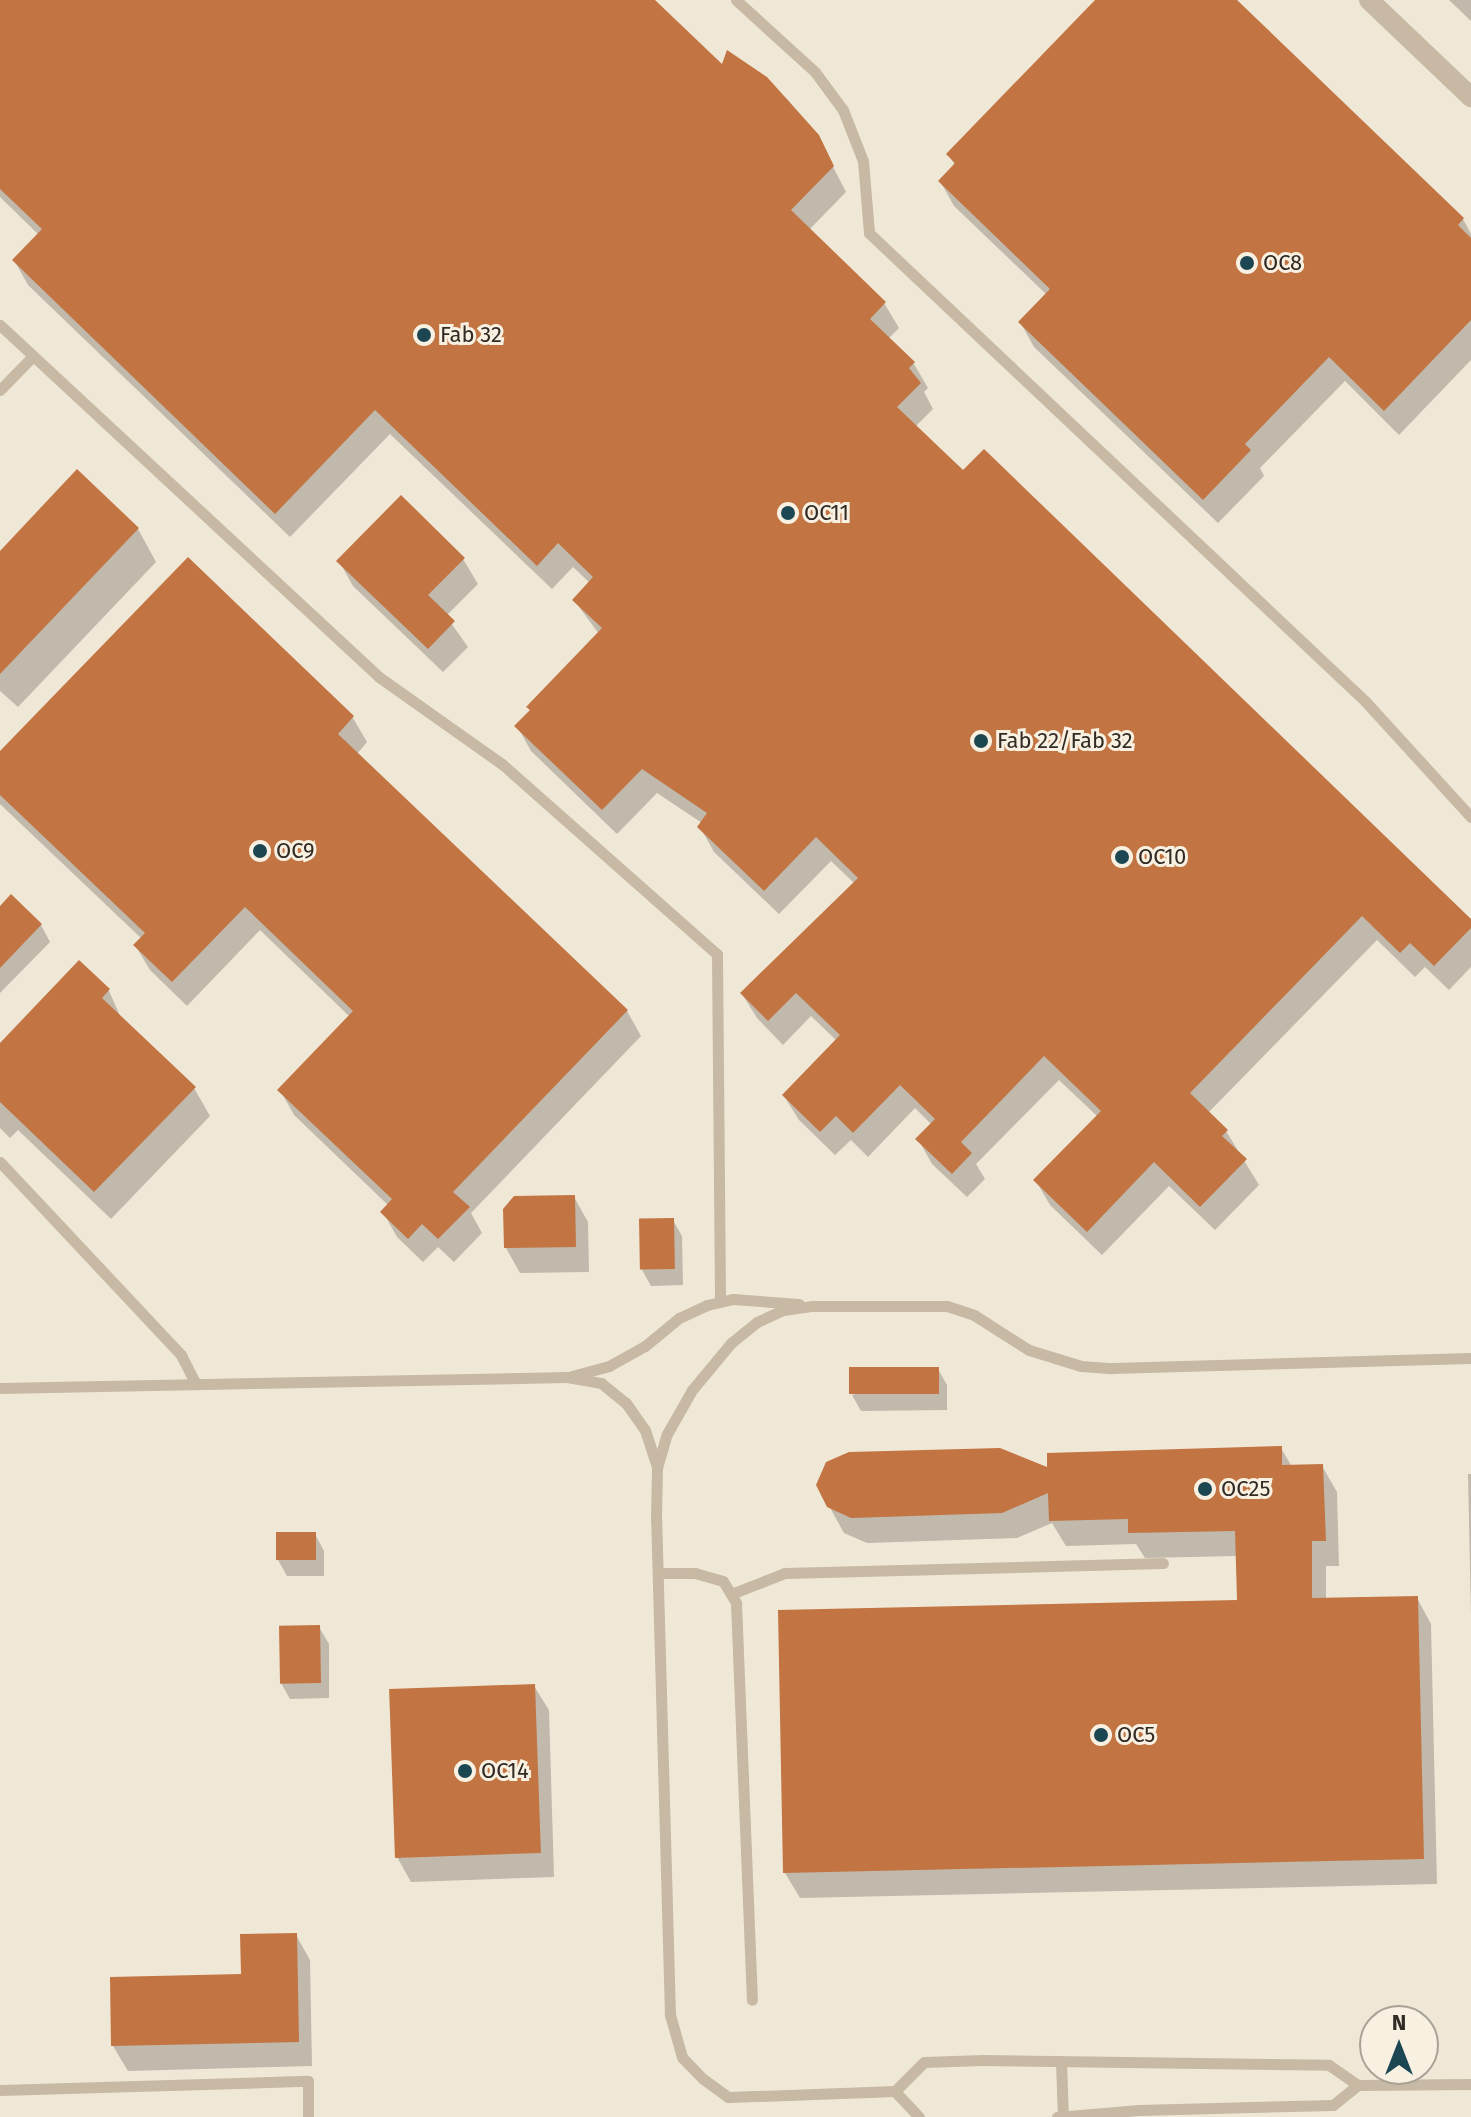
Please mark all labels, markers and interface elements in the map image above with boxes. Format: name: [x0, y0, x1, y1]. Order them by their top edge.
place label: OC8: [1263, 250, 1302, 276]
marker: OC8: [1238, 254, 1256, 272]
place label: Fab 32: [440, 322, 502, 348]
marker: Fab 32: [415, 326, 433, 344]
place label: OC11: [804, 500, 849, 526]
marker: OC11: [779, 504, 797, 522]
place label: Fab 22/Fab 32: [997, 728, 1133, 754]
marker: Fab 22/Fab 32: [972, 732, 990, 750]
place label: OC9: [276, 838, 314, 864]
marker: OC9: [251, 842, 269, 860]
place label: OC10: [1138, 844, 1186, 870]
marker: OC10: [1113, 848, 1131, 866]
place label: OC25: [1221, 1476, 1270, 1502]
marker: OC25: [1196, 1480, 1214, 1498]
place label: OC5: [1117, 1722, 1155, 1748]
marker: OC5: [1092, 1726, 1110, 1744]
place label: OC14: [481, 1758, 529, 1784]
marker: OC14: [456, 1762, 474, 1780]
north arrow: [1359, 2005, 1439, 2085]
text: N: [1392, 2009, 1406, 2036]

